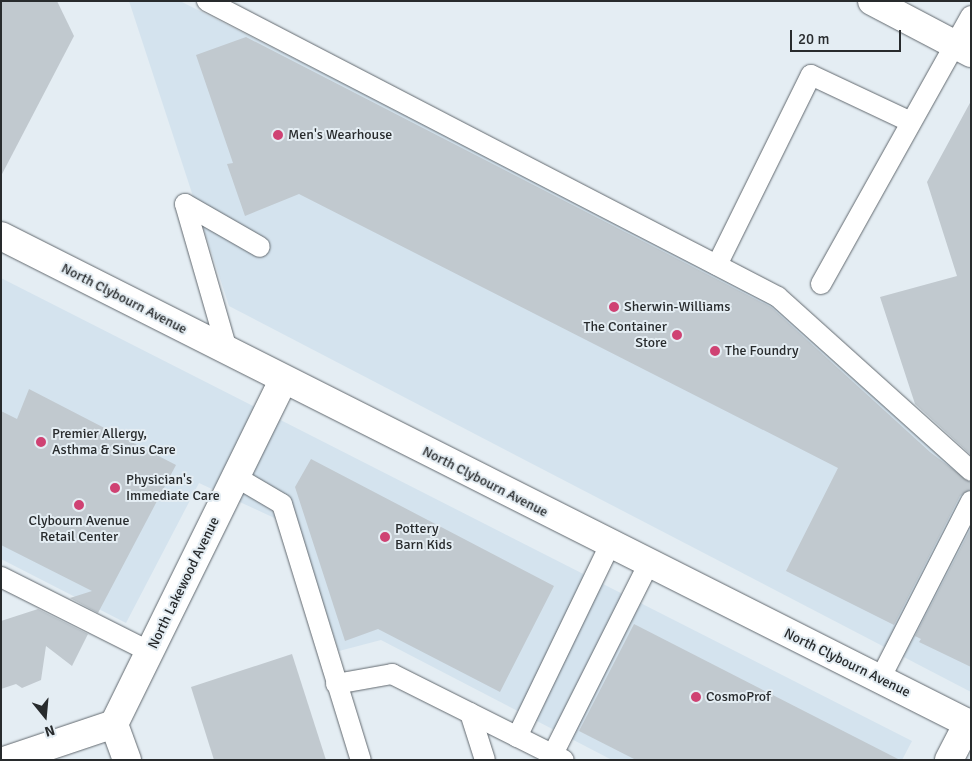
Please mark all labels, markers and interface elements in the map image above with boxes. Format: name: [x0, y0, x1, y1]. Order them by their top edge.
scale bar: [792, 20, 903, 52]
text: 20 m: [798, 30, 829, 48]
place label: Men's Wearhouse: [288, 127, 392, 143]
marker: Men's Wearhouse: [272, 129, 284, 141]
street label: North Clybourn Avenue: [58, 260, 190, 338]
place label: Sherwin-Williams: [624, 299, 730, 315]
marker: Sherwin-Williams: [608, 301, 620, 313]
place label: The Container Store: [584, 319, 667, 352]
marker: The Container Store: [671, 329, 683, 341]
place label: The Foundry: [725, 343, 799, 359]
marker: The Foundry: [709, 345, 721, 357]
place label: Premier Allergy, Asthma & Sinus Care: [52, 426, 176, 458]
marker: Premier Allergy, Asthma & Sinus Care: [34, 435, 48, 449]
street label: North Clybourn Avenue: [419, 443, 551, 521]
place label: Physician's Immediate Care: [126, 472, 220, 504]
marker: Physician's Immediate Care: [108, 481, 122, 495]
marker: Clybourn Avenue Retail Center: [73, 499, 85, 511]
place label: Clybourn Avenue Retail Center: [29, 513, 129, 546]
street label: North Lakewood Avenue: [145, 514, 223, 652]
place label: Pottery Barn Kids: [395, 521, 452, 554]
marker: Pottery Barn Kids: [379, 531, 391, 543]
street label: North Clybourn Avenue: [781, 625, 913, 701]
place label: CosmoProf: [706, 689, 771, 705]
north arrow: [20, 691, 70, 741]
marker: CosmoProf: [690, 691, 702, 703]
text: N: [42, 721, 57, 740]

